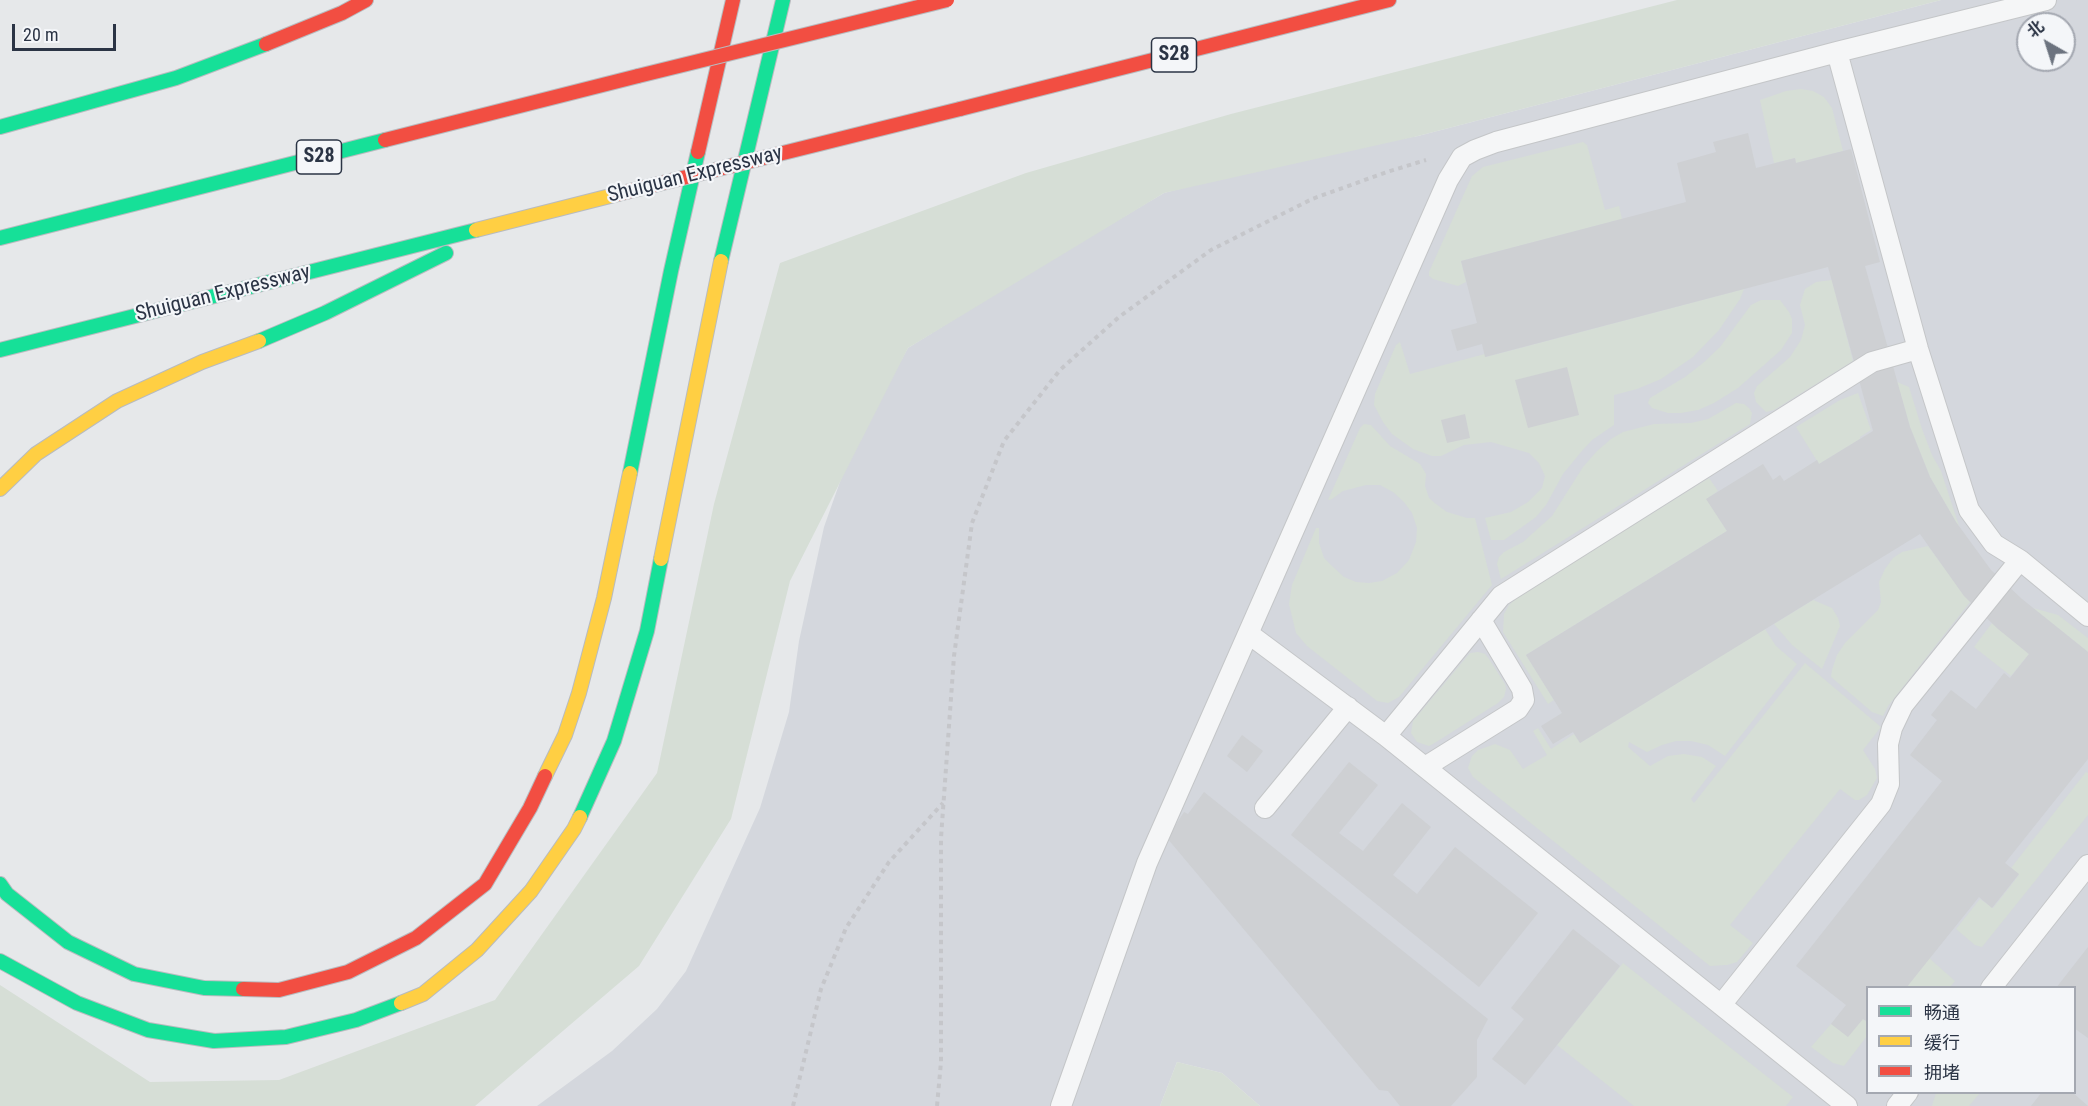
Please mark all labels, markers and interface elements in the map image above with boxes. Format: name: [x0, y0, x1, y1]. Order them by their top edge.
scale bar: [15, 12, 118, 50]
north arrow: [2016, 12, 2076, 72]
text: 北: [2023, 17, 2048, 42]
text: 20 m: [23, 24, 58, 45]
road number: S28: [1152, 38, 1196, 72]
road number: S28: [296, 140, 342, 174]
street label: Shuiguan Expressway: [605, 141, 785, 209]
street label: Shuiguan Expressway: [133, 260, 313, 328]
legend: [1866, 986, 2076, 1094]
text: 畅通: [1924, 1002, 1960, 1023]
text: 缓行: [1924, 1032, 1960, 1053]
text: 拥堵: [1924, 1062, 1960, 1083]

